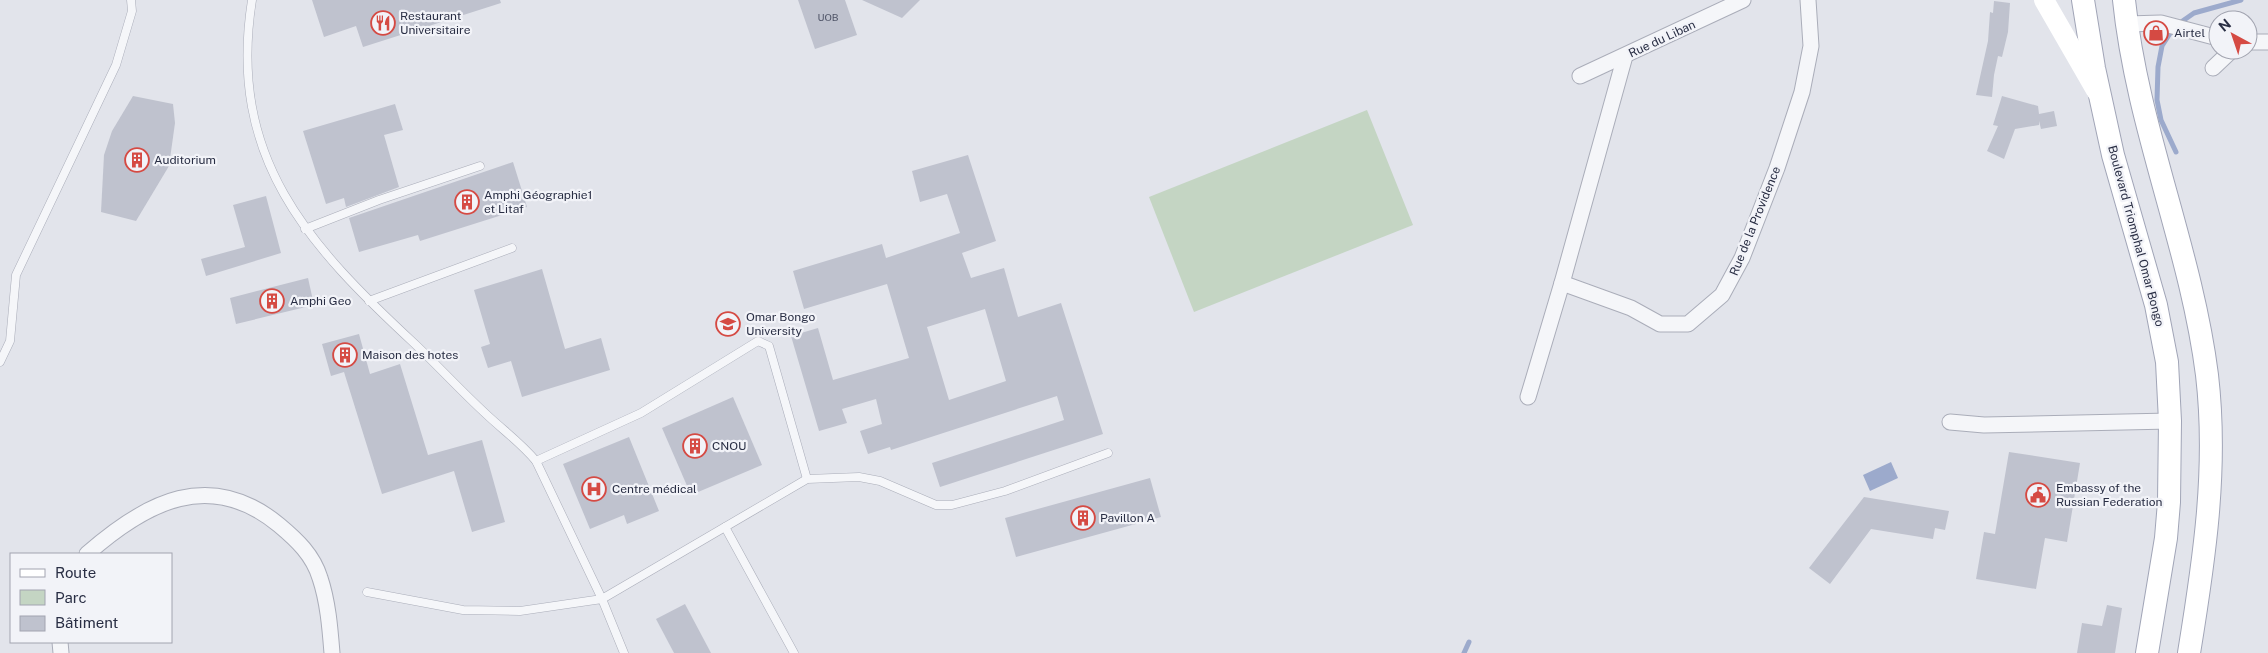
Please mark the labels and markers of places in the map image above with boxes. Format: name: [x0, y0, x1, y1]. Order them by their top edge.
place label: Restaurant Universitaire: [400, 9, 471, 37]
restaurant icon: Restaurant Universitaire: [370, 10, 396, 36]
shop icon: Airtel: [2143, 20, 2169, 46]
place label: Airtel: [2174, 26, 2205, 40]
building icon: Auditorium: [124, 147, 150, 173]
place label: Auditorium: [154, 153, 216, 167]
place label: Amphi Géographie1 et Litaf: [484, 188, 593, 216]
building icon: Amphi Géographie1 et Litaf: [454, 189, 480, 215]
building icon: Amphi Geo: [259, 288, 285, 314]
place label: Amphi Geo: [290, 294, 351, 308]
place label: Omar Bongo University: [746, 310, 815, 338]
school or university icon: Omar Bongo University: [715, 311, 741, 337]
building icon: Maison des hotes: [332, 342, 358, 368]
place label: Maison des hotes: [362, 348, 458, 362]
building icon: CNOU: [682, 433, 708, 459]
place label: CNOU: [712, 439, 746, 453]
hospital icon: Centre médical: [581, 476, 607, 502]
place label: Embassy of the Russian Federation: [2056, 481, 2163, 509]
place label: Centre médical: [612, 482, 697, 496]
public building icon: Embassy of the Russian Federation: [2025, 482, 2051, 508]
building icon: Pavillon A: [1070, 505, 1096, 531]
place label: Pavillon A: [1100, 511, 1155, 525]

